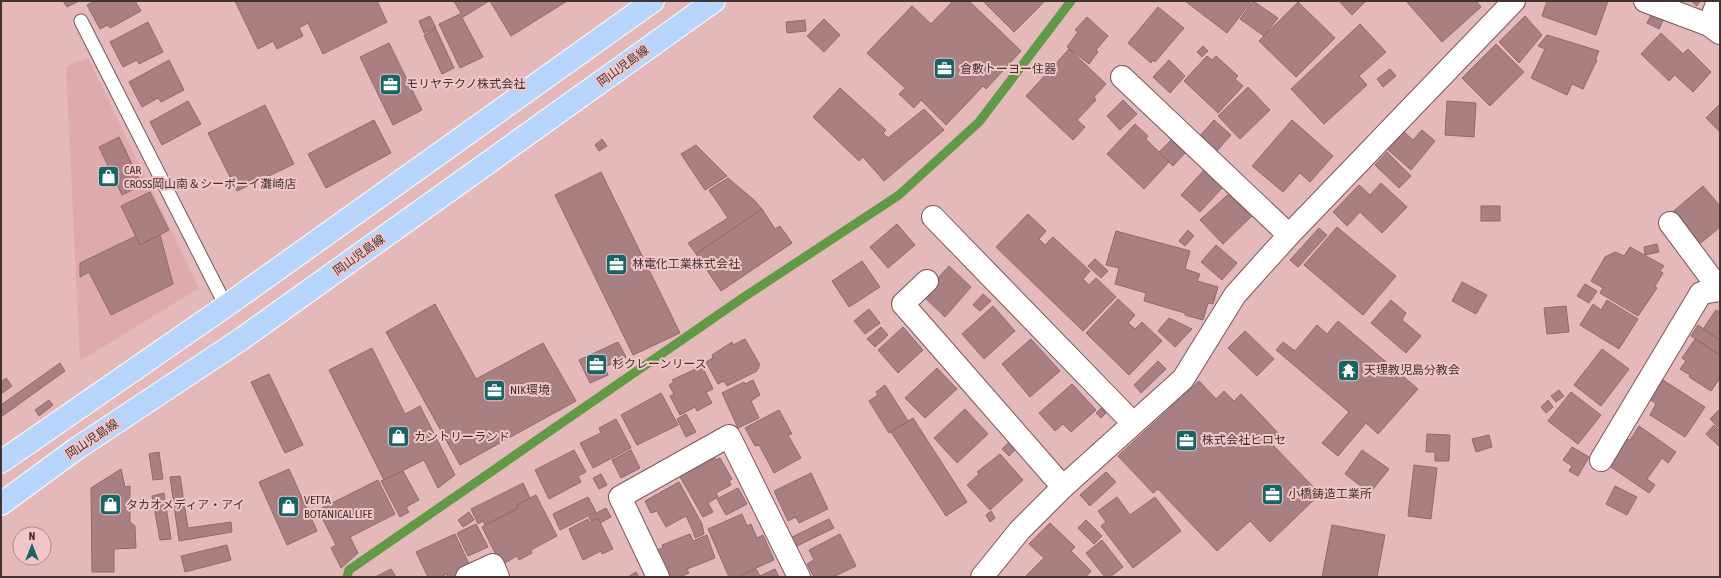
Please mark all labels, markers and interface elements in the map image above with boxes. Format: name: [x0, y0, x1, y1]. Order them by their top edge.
street label: 岡山児島線: [595, 43, 651, 89]
office icon: 倉敷トーヨー住器: [931, 56, 957, 82]
place label: 倉敷トーヨー住器: [960, 62, 1056, 76]
office icon: モリヤテクノ株式会社: [378, 71, 404, 97]
place label: モリヤテクノ株式会社: [406, 77, 525, 91]
place label: CAR CROSS岡山南＆シーボーイ灘崎店: [124, 163, 296, 191]
shop icon: CAR CROSS岡山南＆シーボーイ灘崎店: [95, 164, 121, 190]
street label: 岡山児島線: [331, 232, 387, 278]
office icon: 林電化工業株式会社: [604, 251, 630, 277]
place label: 林電化工業株式会社: [632, 257, 740, 271]
office icon: 杉クレーンリース: [583, 351, 609, 377]
place label: 杉クレーンリース: [612, 357, 707, 371]
temple icon: 天理教児島分教会: [1335, 357, 1361, 383]
place label: 天理教児島分教会: [1364, 363, 1460, 377]
office icon: NIK環境: [481, 377, 507, 403]
place label: NIK環境: [510, 383, 550, 397]
street label: 岡山児島線: [63, 416, 121, 462]
shop icon: カントリーランド: [386, 424, 412, 450]
office icon: 株式会社ヒロセ: [1174, 427, 1200, 453]
place label: カントリーランド: [414, 430, 510, 444]
place label: 株式会社ヒロセ: [1202, 433, 1286, 447]
office icon: 小橋鋳造工業所: [1259, 481, 1285, 507]
place label: 小橋鋳造工業所: [1288, 487, 1372, 501]
shop icon: タカオメディア・アイ: [98, 492, 124, 518]
place label: VETTA BOTANICAL LIFE: [304, 493, 373, 521]
shop icon: VETTA BOTANICAL LIFE: [275, 494, 301, 520]
place label: タカオメディア・アイ: [126, 498, 245, 512]
north arrow: [12, 526, 52, 566]
text: N: [29, 530, 35, 542]

